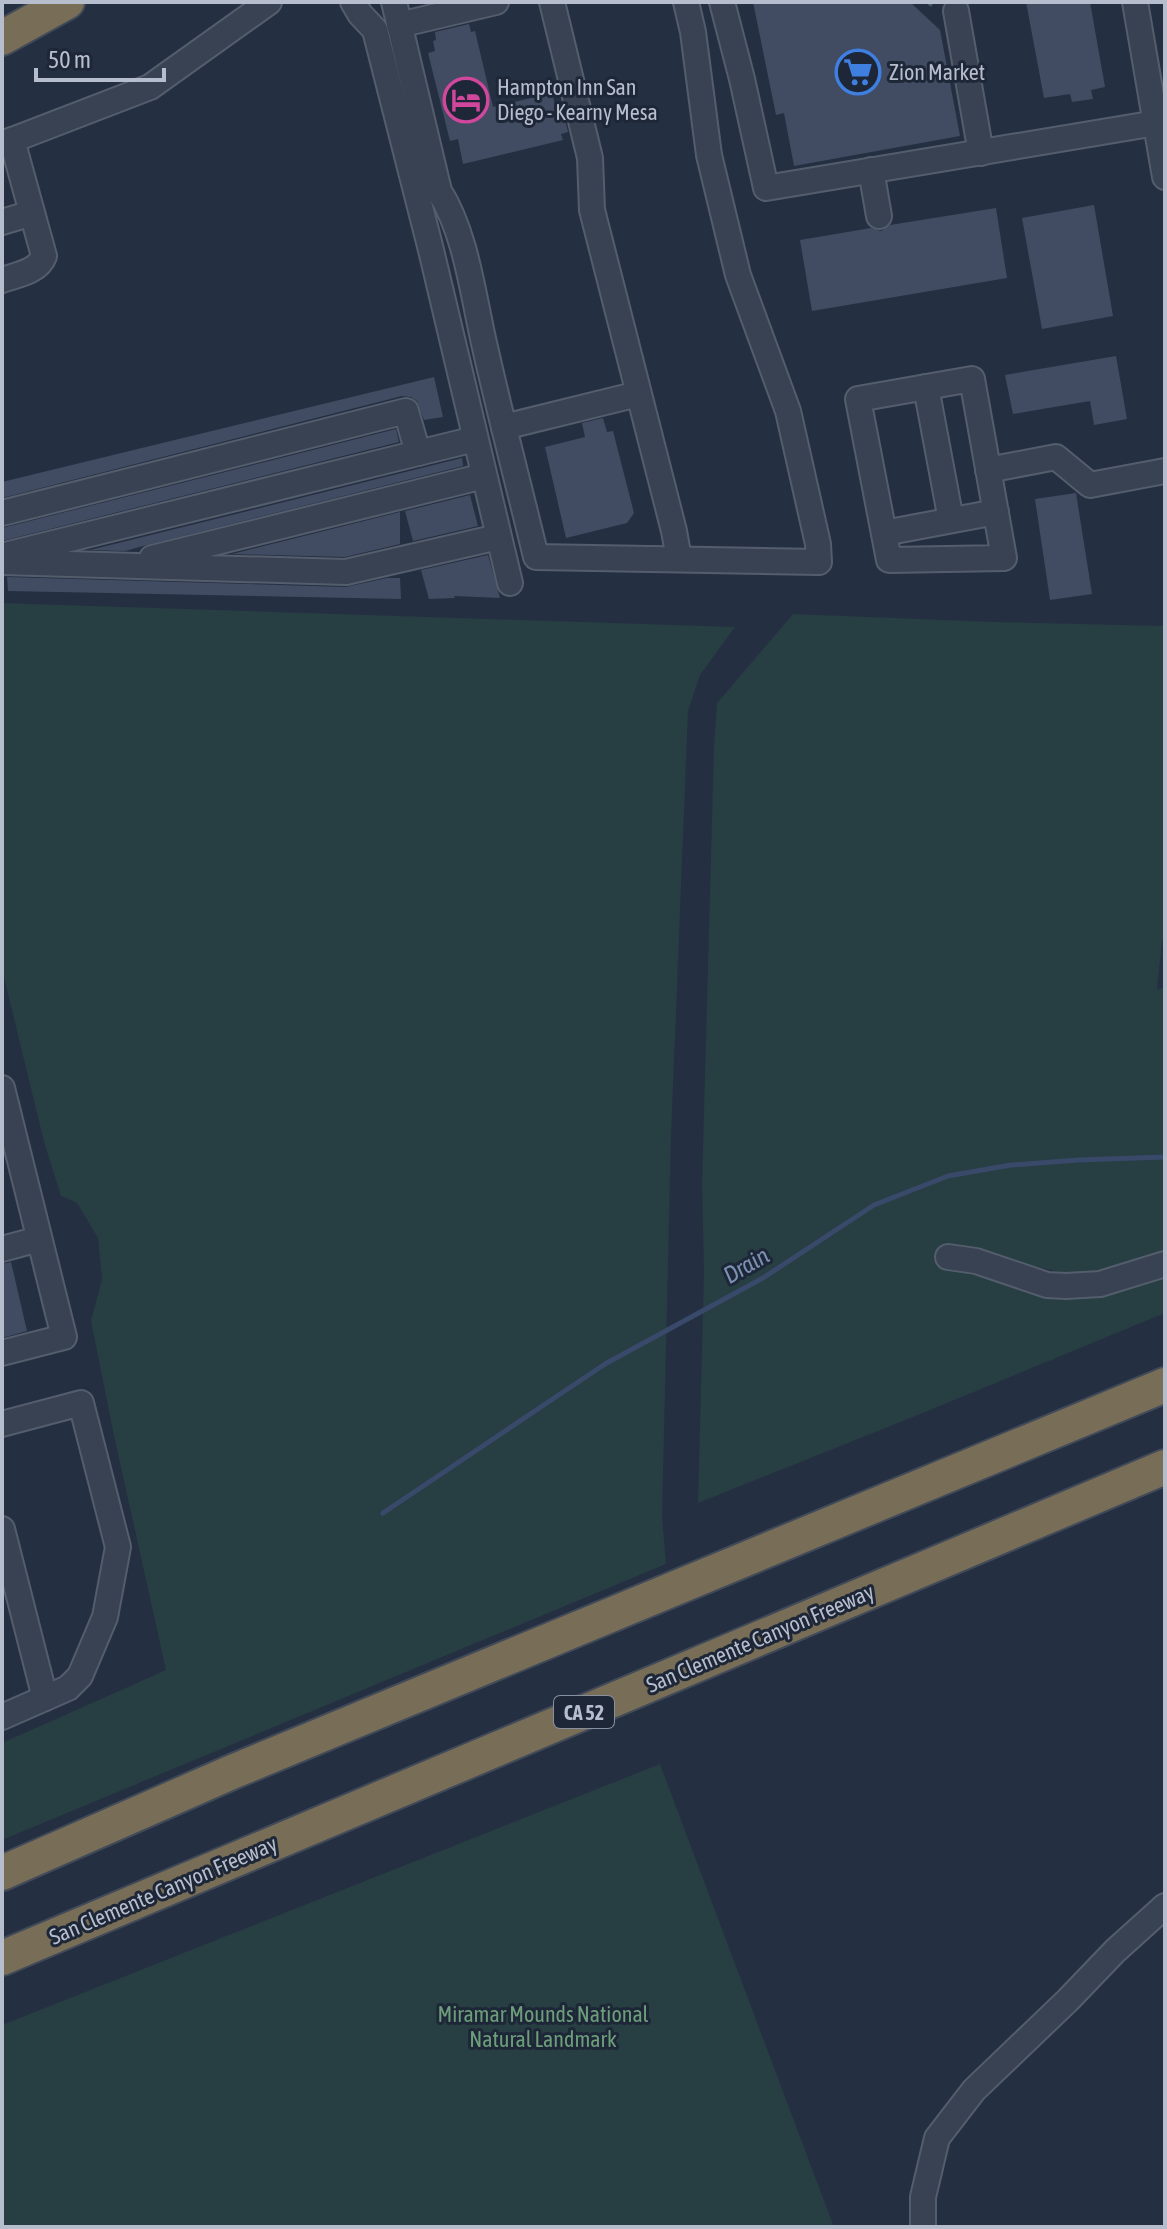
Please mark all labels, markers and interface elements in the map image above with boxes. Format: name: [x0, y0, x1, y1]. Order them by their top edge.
scale bar: [36, 32, 164, 82]
text: 50 m: [48, 46, 91, 73]
supermarket icon: Zion Market: [834, 48, 882, 96]
place label: Zion Market: [889, 59, 985, 85]
place label: Hampton Inn San Diego - Kearny Mesa: [497, 74, 658, 125]
hotel icon: Hampton Inn San Diego - Kearny Mesa: [442, 76, 490, 124]
water label: Drain: [718, 1241, 774, 1289]
street label: San Clemente Canyon Freeway: [642, 1578, 878, 1698]
road number: CA 52: [554, 1696, 614, 1728]
street label: San Clemente Canyon Freeway: [45, 1830, 281, 1950]
park label: Miramar Mounds National Natural Landmark: [438, 2001, 649, 2052]

